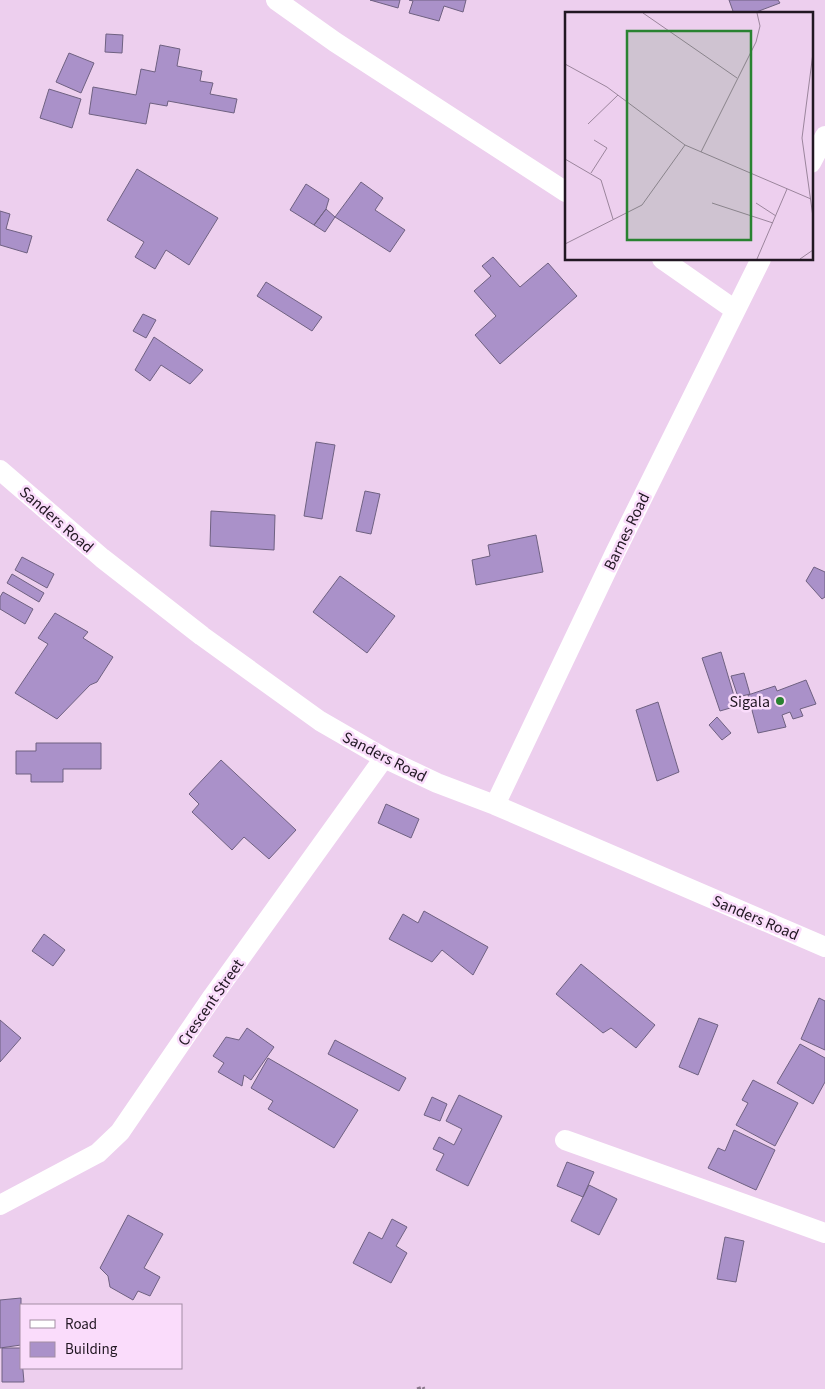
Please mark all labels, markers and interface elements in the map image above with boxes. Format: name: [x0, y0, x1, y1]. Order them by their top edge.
inset map: [565, 12, 812, 260]
street label: Sanders Road: [14, 481, 98, 558]
street label: Barnes Road: [599, 489, 655, 574]
place label: Sigala: [730, 691, 770, 713]
marker: Sigala: [774, 695, 786, 707]
street label: Sanders Road: [339, 726, 430, 788]
street label: Sanders Road: [709, 890, 802, 946]
street label: Crescent Street: [173, 954, 249, 1050]
legend: [20, 1304, 182, 1369]
text: Road: [65, 1314, 97, 1335]
text: Building: [65, 1339, 118, 1360]

